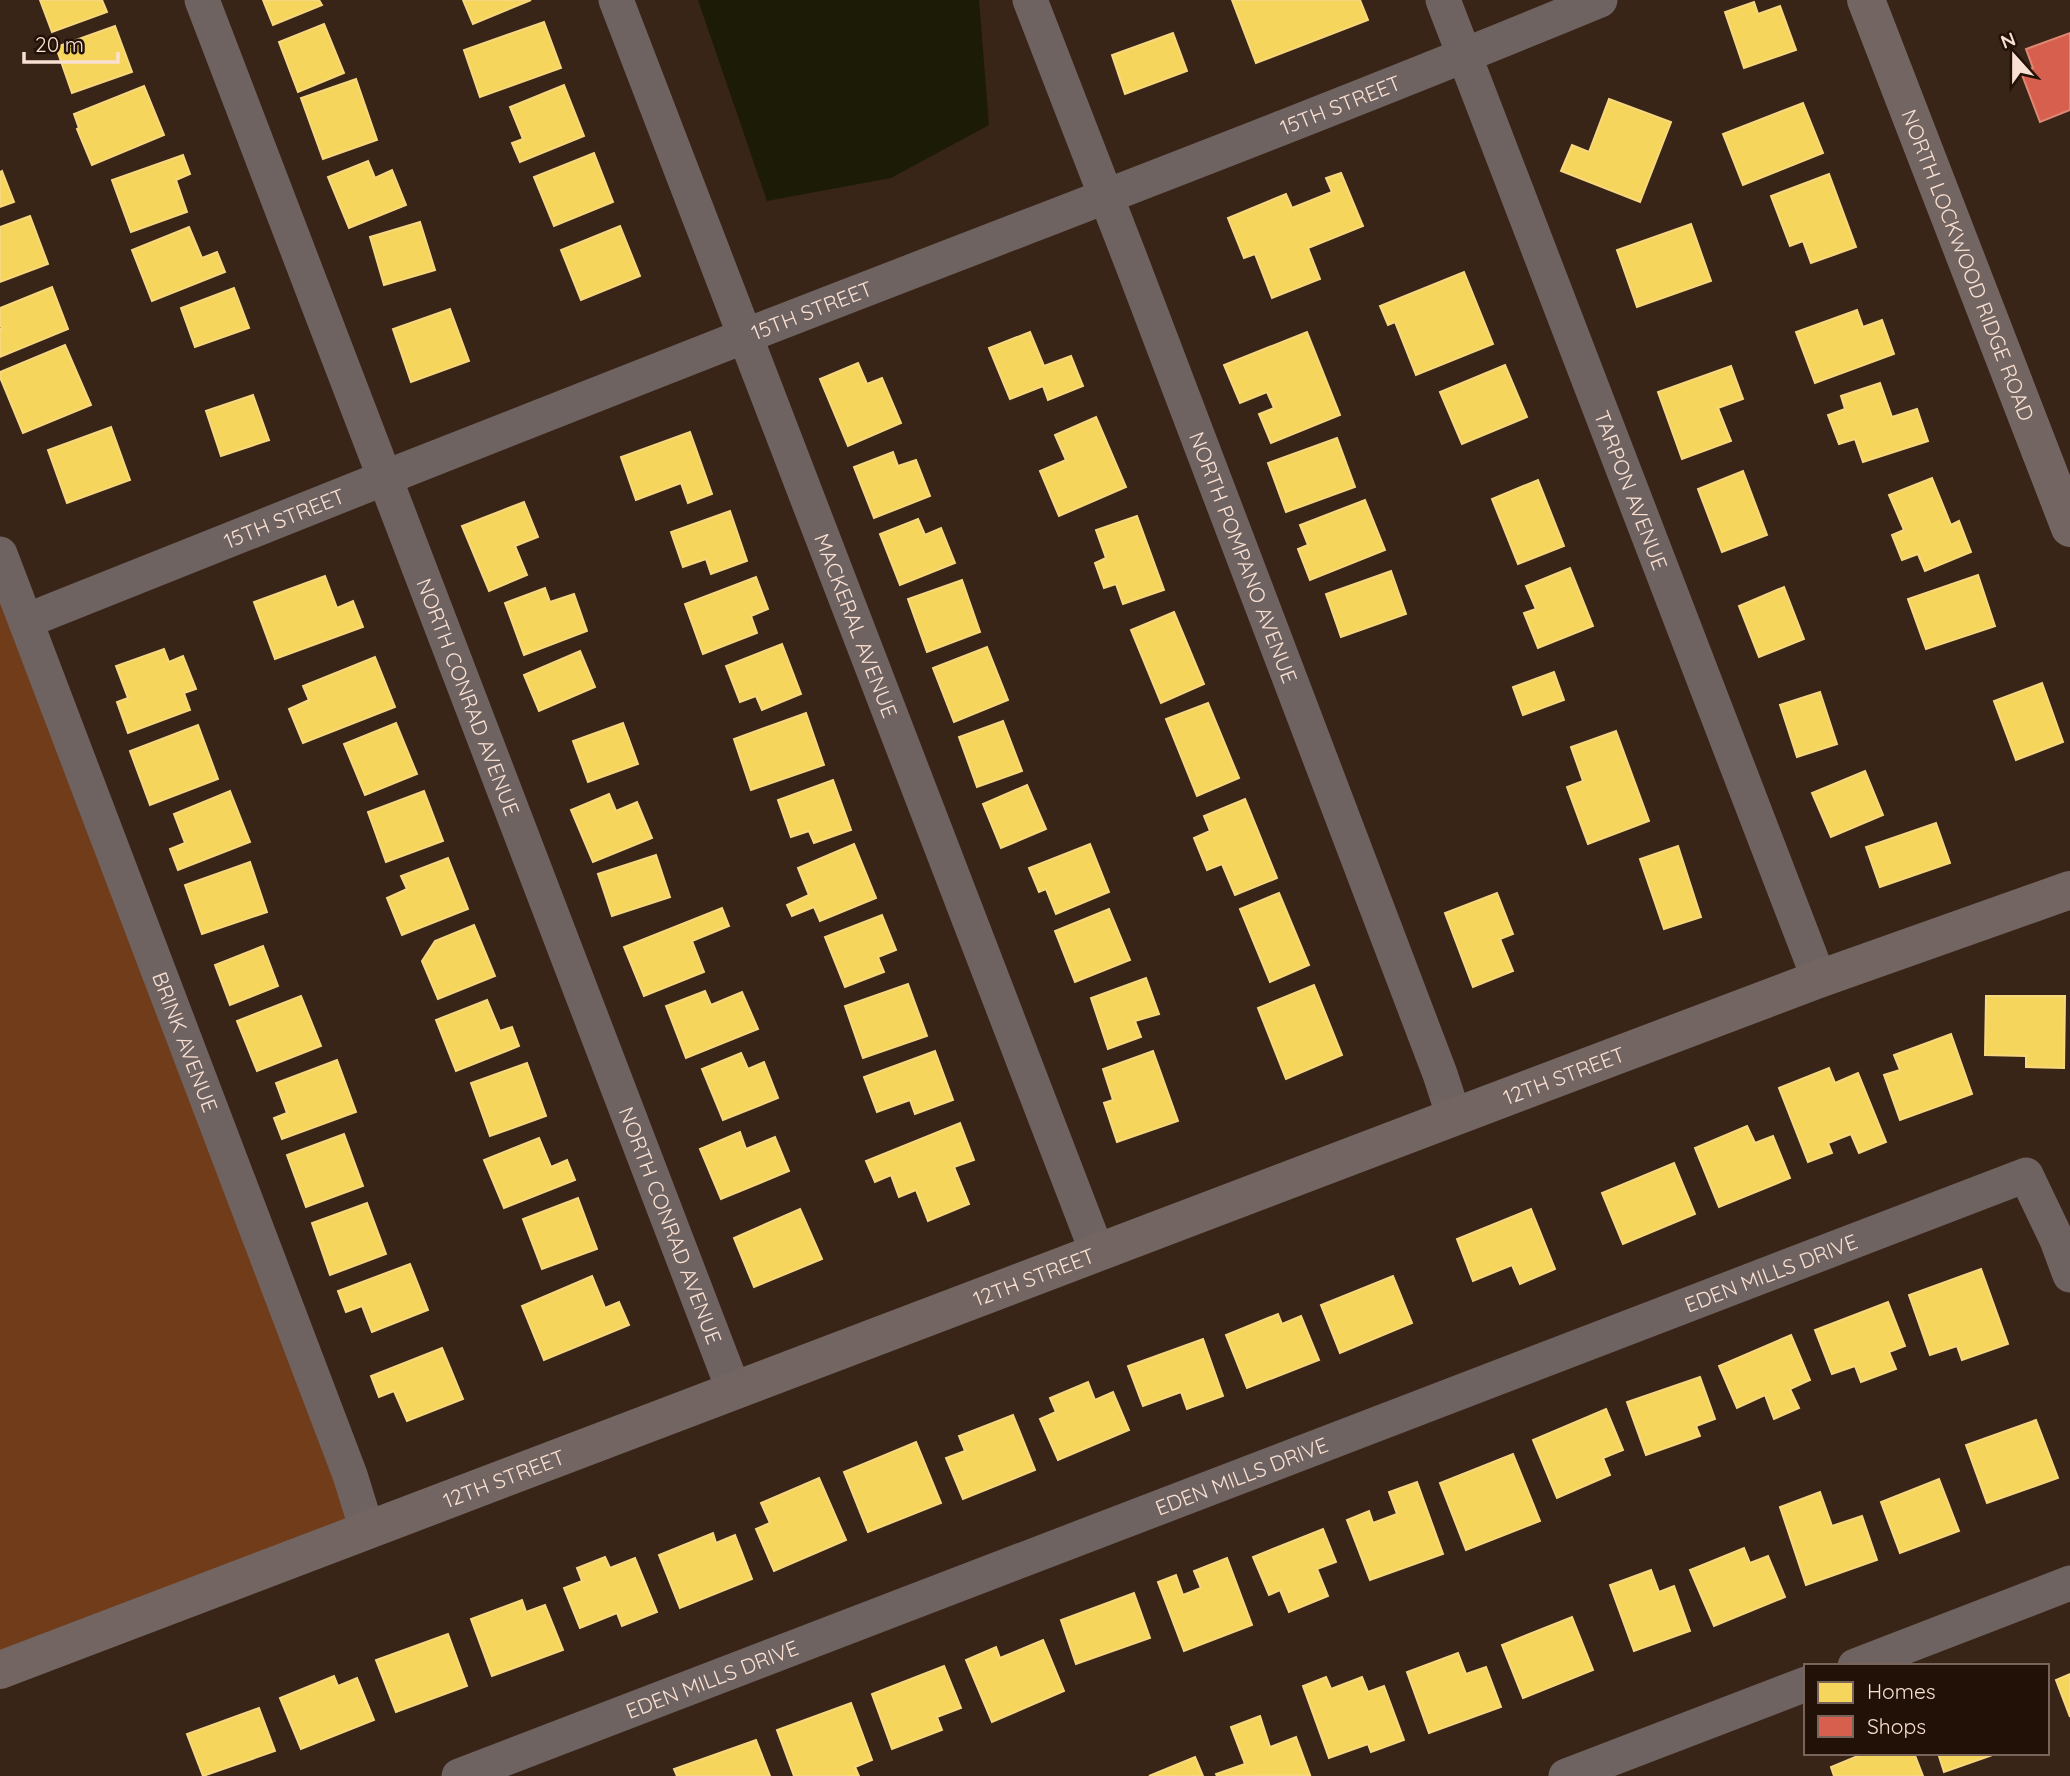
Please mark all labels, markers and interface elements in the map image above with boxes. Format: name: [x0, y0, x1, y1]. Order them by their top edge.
scale bar: [24, 21, 119, 65]
north arrow: [1979, 21, 2049, 91]
text: N: [1997, 26, 2019, 54]
text: 20 m: [35, 31, 84, 57]
street label: 15TH STREET: [1276, 69, 1405, 140]
street label: NORTH LOCKWOOD RIDGE ROAD: [1896, 105, 2040, 424]
street label: 15TH STREET: [747, 275, 876, 345]
street label: TARPON AVENUE: [1589, 407, 1674, 574]
street label: NORTH POMPANO AVENUE: [1184, 428, 1303, 687]
street label: 15TH STREET: [220, 482, 348, 554]
street label: MACKERAL AVENUE: [809, 530, 903, 721]
street label: NORTH CONRAD AVENUE: [411, 574, 526, 819]
street label: BRINK AVENUE: [147, 968, 224, 1116]
street label: 12TH STREET: [1499, 1041, 1628, 1110]
street label: NORTH CONRAD AVENUE: [614, 1103, 728, 1348]
street label: EDEN MILLS DRIVE: [1681, 1228, 1861, 1318]
street label: 12TH STREET: [969, 1242, 1098, 1312]
street label: EDEN MILLS DRIVE: [1151, 1431, 1331, 1521]
street label: 12TH STREET: [439, 1443, 568, 1513]
street label: EDEN MILLS DRIVE: [622, 1634, 802, 1724]
legend: [1804, 1664, 2049, 1755]
text: Homes: [1867, 1678, 1936, 1704]
text: Shops: [1867, 1713, 1926, 1739]

